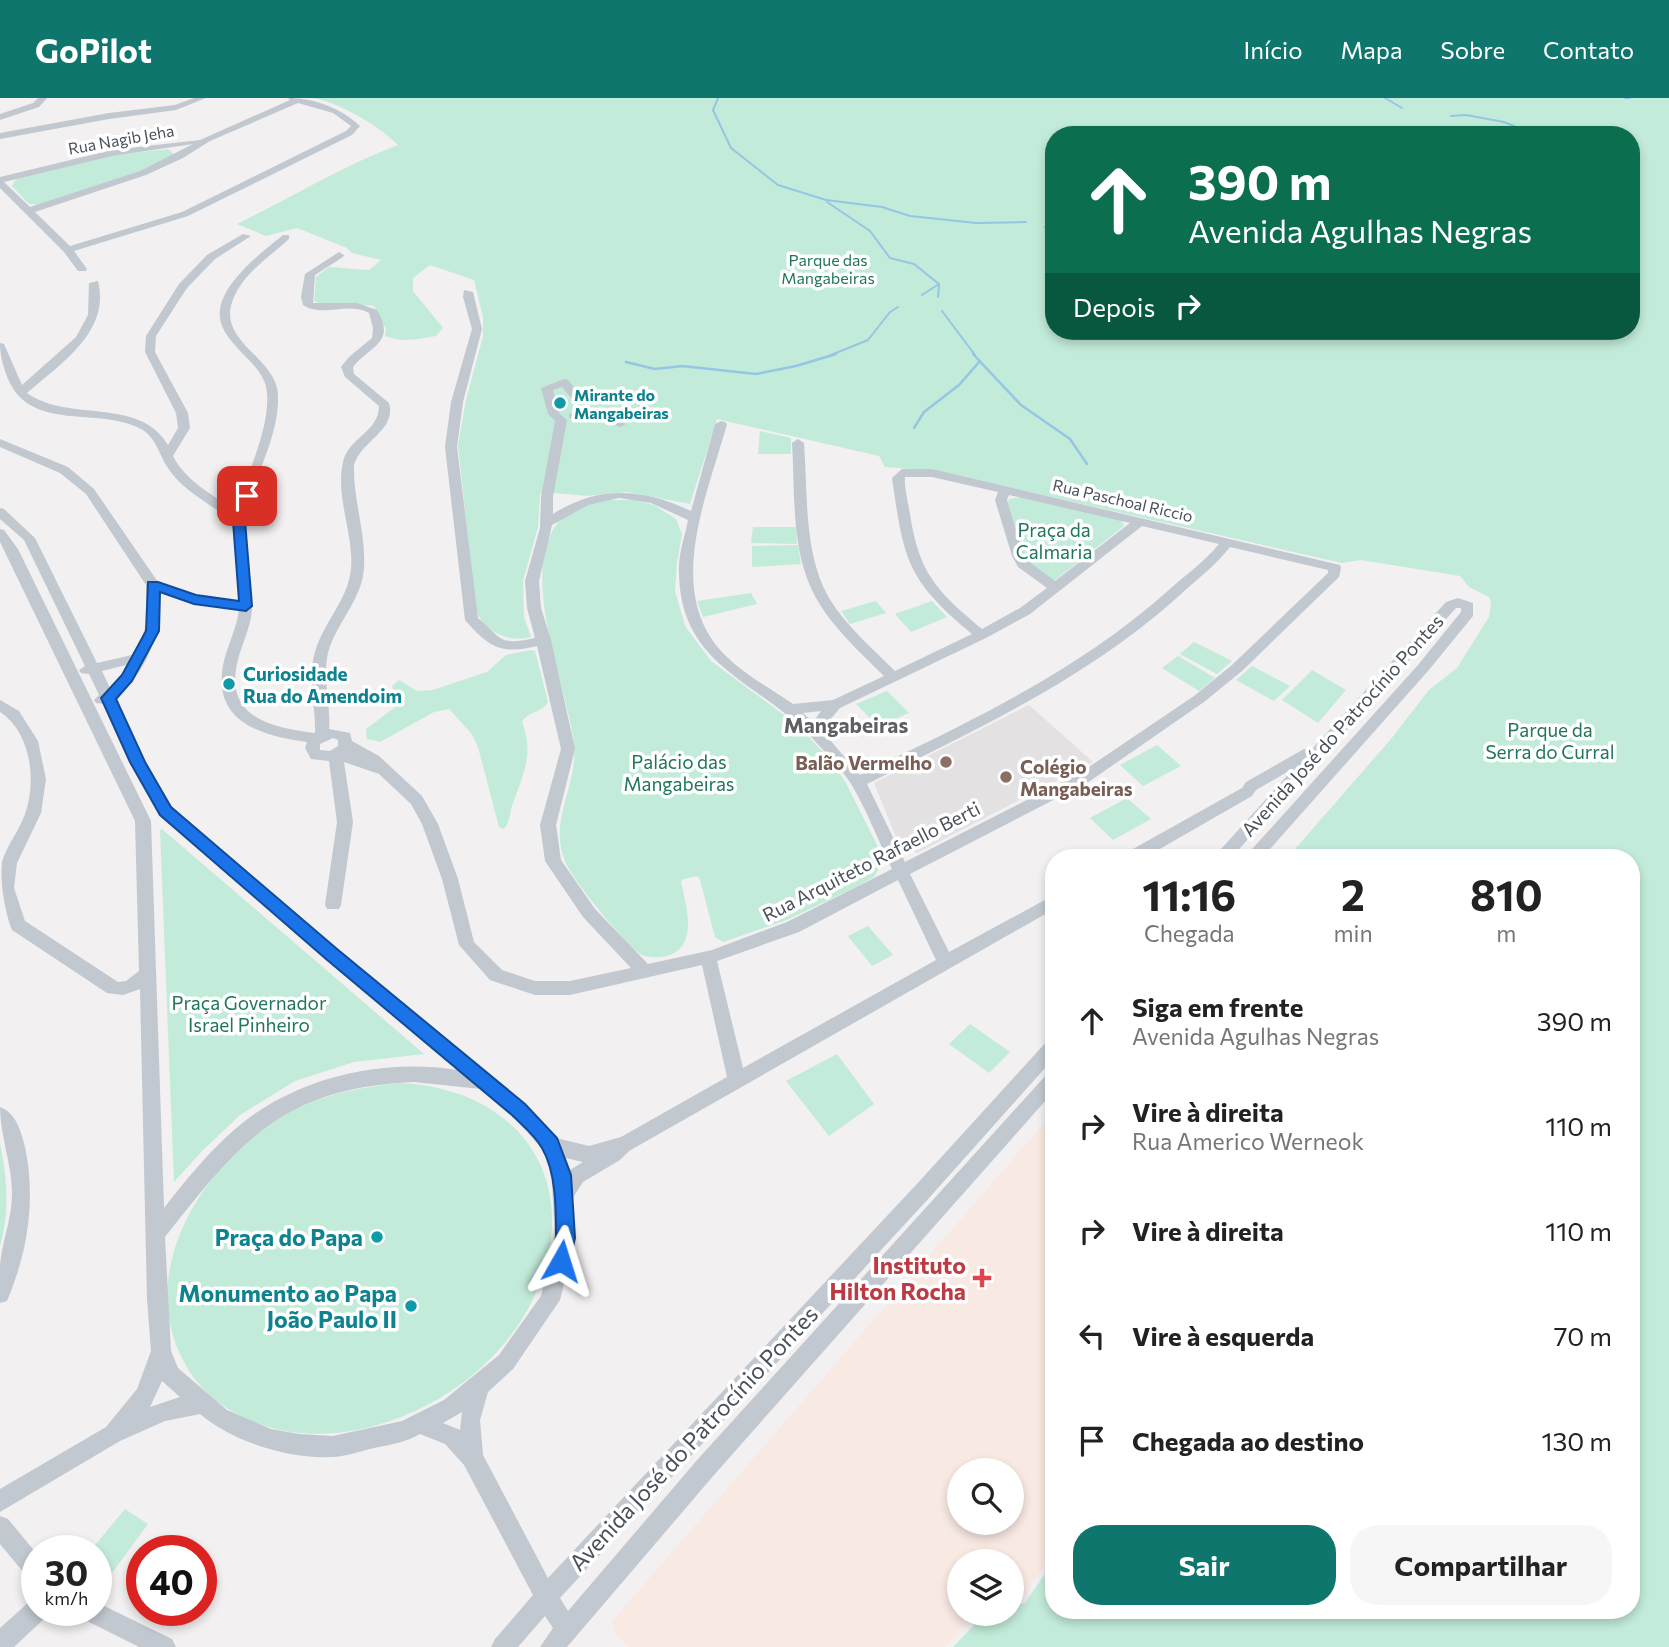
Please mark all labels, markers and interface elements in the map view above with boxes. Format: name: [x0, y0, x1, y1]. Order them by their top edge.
text: GoPilot: [35, 29, 152, 70]
text: Início: [1244, 35, 1303, 64]
text: Mapa: [1341, 35, 1403, 64]
text: Sobre: [1441, 35, 1505, 64]
text: Contato: [1543, 35, 1634, 64]
street label: Rua Nagib Jeha: [66, 120, 176, 158]
text: 390 m: [1188, 150, 1331, 210]
icon: ahead: [1073, 154, 1164, 245]
text: Avenida Agulhas Negras: [1188, 210, 1532, 250]
park label: Parque das Mangabeiras: [781, 250, 875, 287]
icon: right: [1169, 287, 1207, 325]
text: Depois: [1073, 291, 1155, 322]
place label: Mirante do Mangabeiras: [574, 385, 669, 422]
marker: Mirante do Mangabeiras: [552, 395, 568, 411]
pin: [217, 466, 277, 526]
street label: Rua Paschoal Riccio: [1051, 475, 1195, 525]
icon: arrive: [228, 477, 266, 515]
park label: Praça da Calmaria: [1016, 518, 1092, 563]
street label: Avenida José do Patrocínio Pontes: [1236, 609, 1448, 841]
place label: Curiosidade Rua do Amendoim: [243, 662, 402, 707]
marker: Curiosidade Rua do Amendoim: [221, 676, 237, 692]
district label: Mangabeiras: [784, 712, 908, 737]
park label: Parque da Serra do Curral: [1485, 718, 1615, 763]
park label: Palácio das Mangabeiras: [623, 750, 735, 795]
place label: Balão Vermelho: [795, 751, 932, 774]
marker: Balão Vermelho: [938, 754, 954, 770]
place label: Colégio Mangabeiras: [1020, 755, 1133, 800]
marker: Colégio Mangabeiras: [998, 769, 1014, 785]
street label: Rua Arquiteto Rafaello Berti: [758, 796, 984, 926]
text: 11:16: [1142, 868, 1236, 920]
text: 2: [1341, 868, 1365, 920]
text: 810: [1470, 868, 1543, 920]
text: Chegada: [1144, 919, 1235, 947]
text: min: [1333, 919, 1373, 947]
text: m: [1496, 919, 1516, 947]
park label: Praça Governador Israel Pinheiro: [172, 991, 327, 1036]
text: Siga em frente: [1132, 991, 1303, 1022]
icon: ahead: [1073, 1002, 1111, 1040]
text: 390 m: [1537, 1005, 1612, 1036]
text: Avenida Agulhas Negras: [1132, 1022, 1379, 1050]
text: Vire à direita: [1132, 1096, 1284, 1127]
icon: right: [1073, 1107, 1111, 1145]
text: 110 m: [1545, 1110, 1612, 1141]
text: Rua Americo Werneok: [1132, 1127, 1364, 1155]
icon: right: [1073, 1212, 1111, 1250]
text: Vire à direita: [1132, 1215, 1284, 1246]
text: 110 m: [1545, 1215, 1612, 1246]
place label: Praça do Papa: [215, 1223, 363, 1251]
position arrow: [524, 1224, 598, 1298]
marker: Praça do Papa: [369, 1229, 385, 1245]
place label: Instituto Hilton Rocha: [830, 1251, 966, 1305]
marker: Instituto Hilton Rocha: [972, 1268, 992, 1288]
place label: Monumento ao Papa João Paulo II: [179, 1279, 397, 1333]
marker: Monumento ao Papa João Paulo II: [403, 1298, 419, 1314]
street label: Avenida José do Patrocínio Pontes: [563, 1300, 823, 1576]
icon: left: [1073, 1317, 1111, 1355]
text: Vire à esquerda: [1132, 1320, 1314, 1351]
text: 70 m: [1554, 1320, 1612, 1351]
icon: arrive: [1073, 1422, 1111, 1460]
text: Chegada ao destino: [1132, 1425, 1364, 1456]
text: 130 m: [1541, 1425, 1612, 1456]
map controls: [947, 1458, 1024, 1626]
button: search: [947, 1458, 1024, 1535]
button: Sair: [1073, 1525, 1336, 1605]
button: Compartilhar: [1350, 1525, 1612, 1605]
speed limit sign: 40: [126, 1535, 217, 1626]
button: layers: [947, 1549, 1024, 1626]
text: 30: [45, 1550, 88, 1593]
text: km/h: [45, 1587, 88, 1609]

